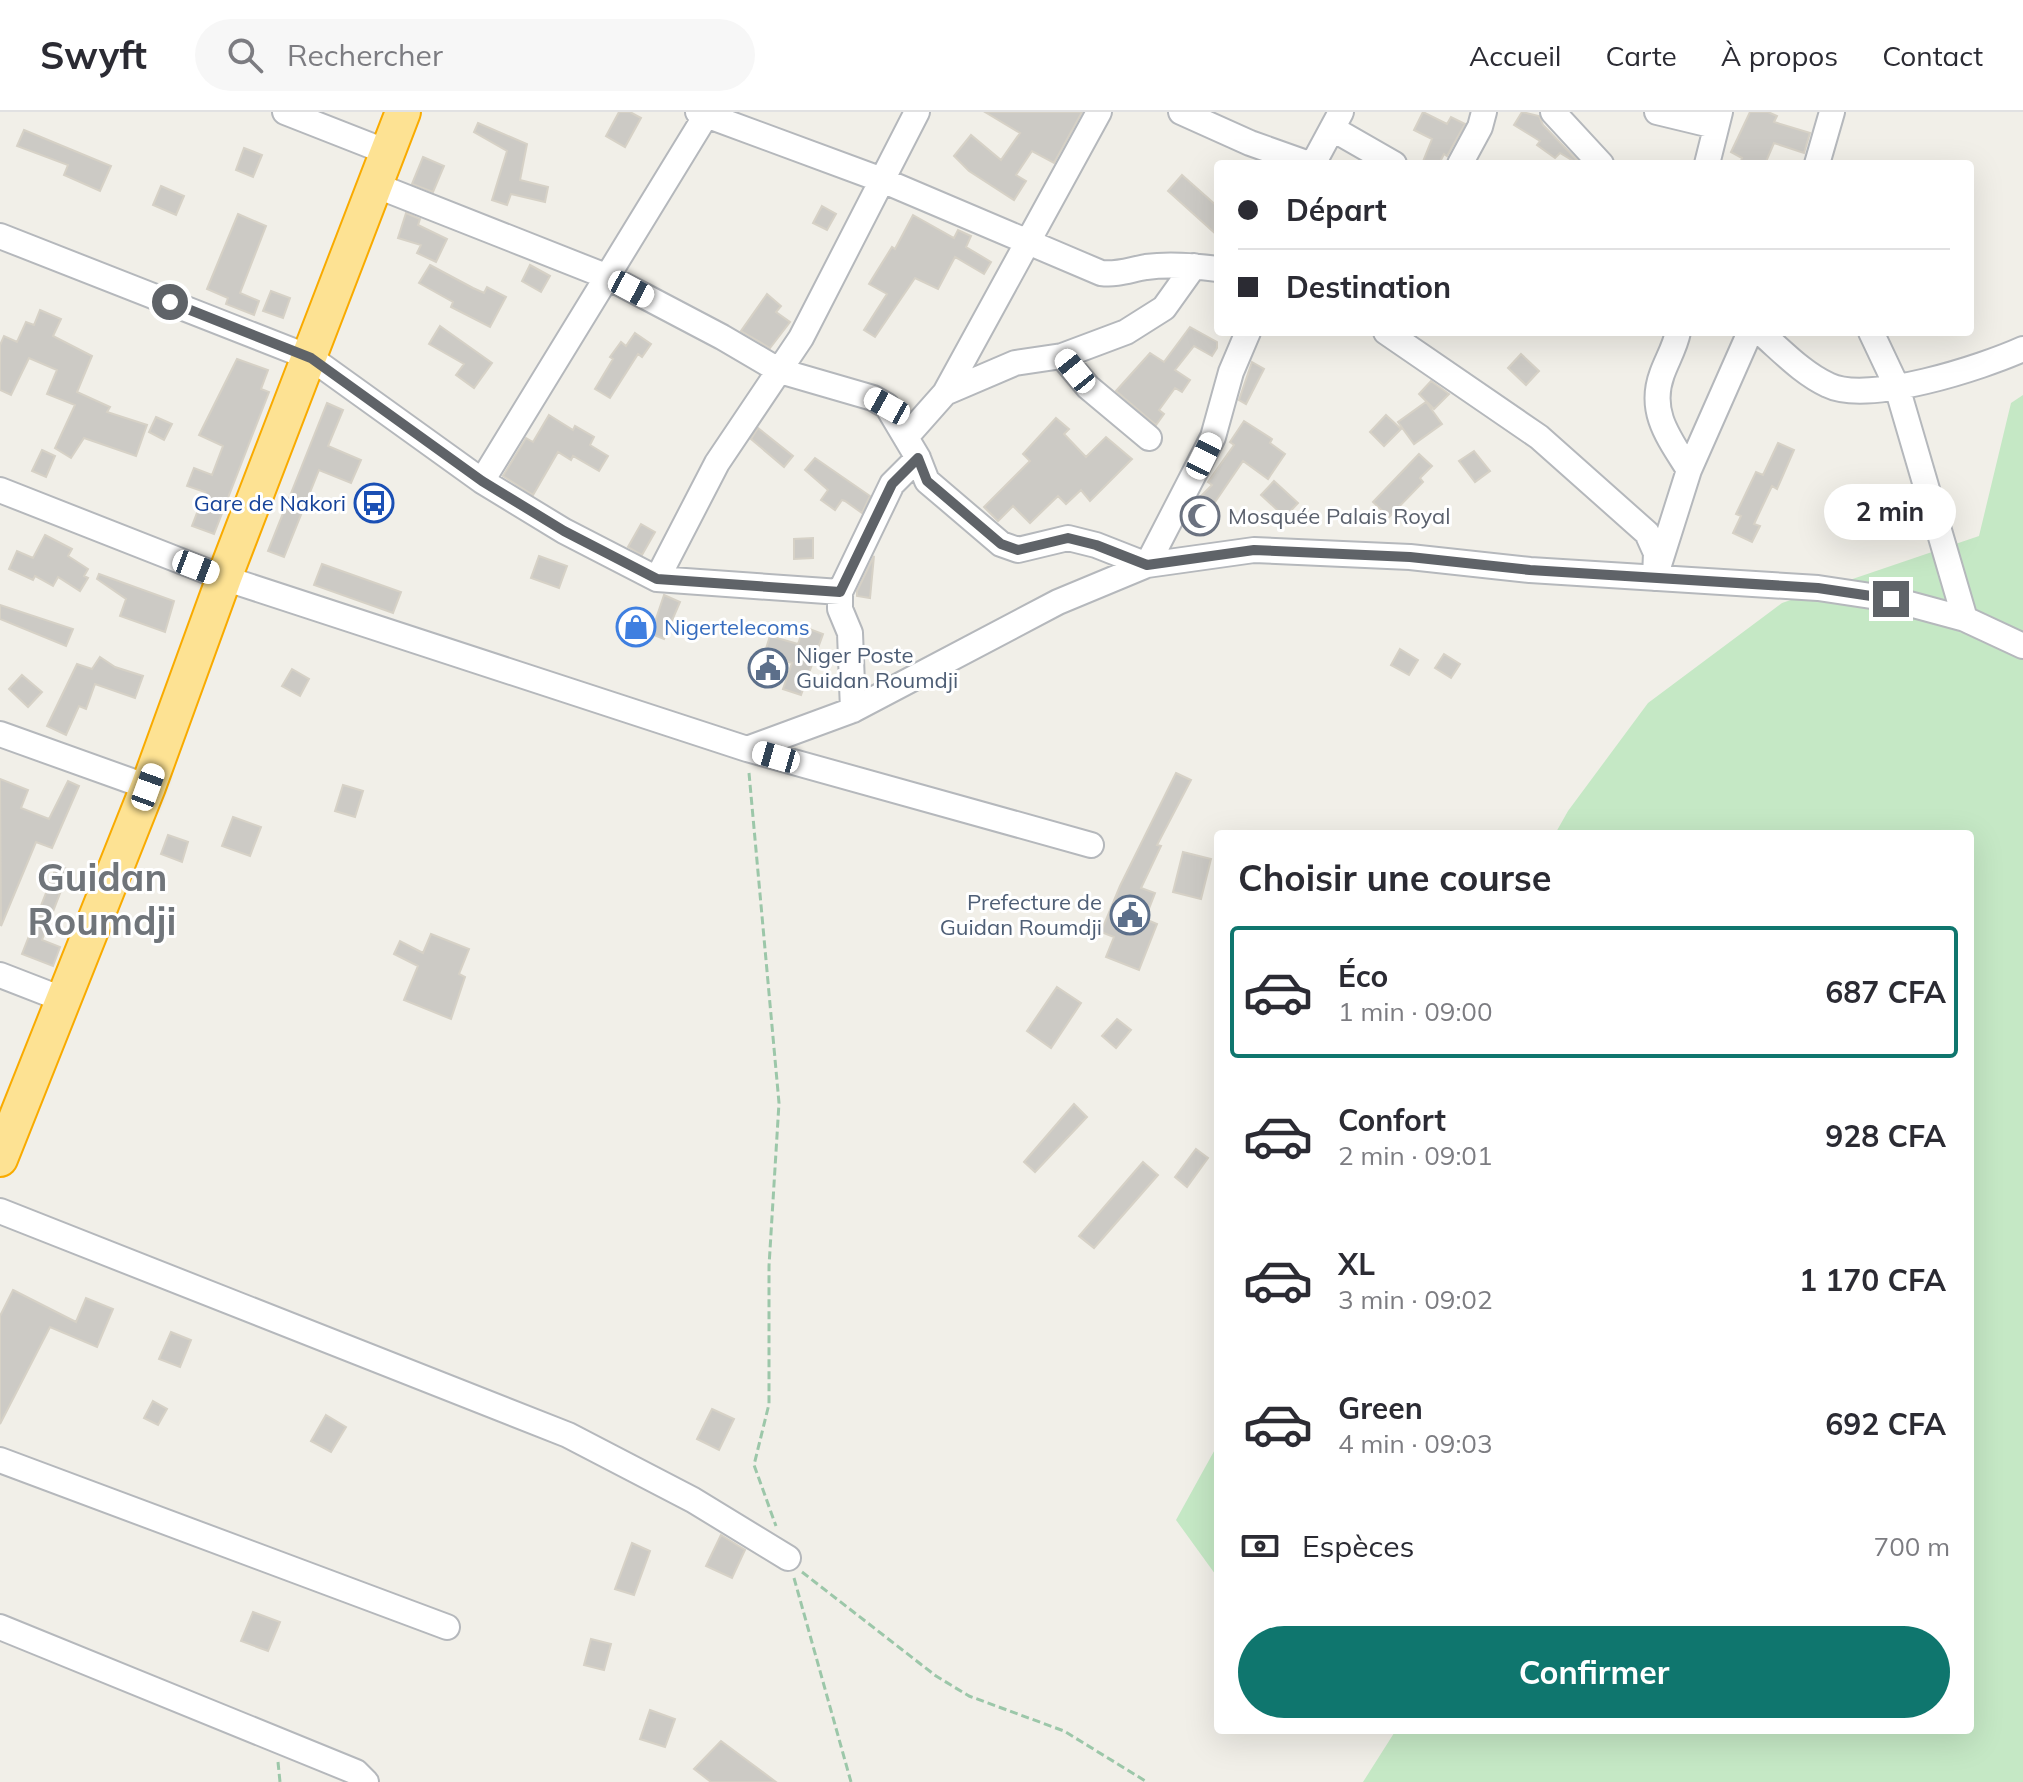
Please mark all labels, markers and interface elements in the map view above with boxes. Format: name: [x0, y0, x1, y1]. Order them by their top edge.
search box: [195, 19, 755, 91]
text: Swyft: [40, 31, 147, 79]
icon: search: [223, 33, 267, 77]
text: Rechercher: [287, 36, 443, 74]
text: Accueil: [1469, 38, 1562, 73]
text: Carte: [1606, 38, 1677, 73]
text: À propos: [1721, 38, 1838, 73]
text: Contact: [1882, 38, 1983, 73]
text: Départ: [1286, 191, 1387, 229]
car: [604, 267, 658, 311]
text: Destination: [1286, 268, 1451, 306]
route start: [152, 284, 188, 320]
car: [1051, 345, 1099, 397]
car: [860, 384, 914, 428]
car: [1183, 429, 1225, 483]
bus stop icon: Gare de Nakori: [353, 482, 395, 524]
callout: 2 min: [1825, 483, 1957, 539]
place label: Gare de Nakori: [194, 489, 346, 517]
mosque icon: Mosquée Palais Royal: [1179, 495, 1221, 537]
text: 2 min: [1856, 495, 1924, 528]
place label: Mosquée Palais Royal: [1228, 502, 1451, 530]
car: [169, 547, 223, 587]
route end: [1873, 581, 1909, 617]
shop icon: Nigertelecoms: [615, 606, 657, 648]
place label: Nigertelecoms: [664, 613, 810, 641]
place label: Niger Poste Guidan Roumdji: [796, 641, 958, 694]
public building icon: Niger Poste Guidan Roumdji: [747, 647, 789, 689]
car: [750, 739, 802, 775]
car: [129, 760, 167, 814]
district label: Guidan Roumdji: [28, 853, 176, 945]
text: Choisir une course: [1238, 855, 1552, 900]
place label: Prefecture de Guidan Roumdji: [940, 888, 1102, 941]
public building icon: Prefecture de Guidan Roumdji: [1109, 894, 1151, 936]
icon: car: [1242, 956, 1314, 1028]
text: Éco: [1338, 957, 1388, 995]
text: 687 CFA: [1825, 973, 1946, 1011]
text: 1 min · 09:00: [1338, 995, 1493, 1028]
icon: car: [1242, 1100, 1314, 1172]
text: Confort: [1338, 1101, 1446, 1139]
text: 928 CFA: [1825, 1117, 1946, 1155]
text: 2 min · 09:01: [1338, 1139, 1493, 1172]
icon: car: [1242, 1244, 1314, 1316]
text: XL: [1338, 1245, 1375, 1283]
text: 1 170 CFA: [1799, 1261, 1946, 1299]
text: 3 min · 09:02: [1338, 1283, 1493, 1316]
icon: car: [1242, 1388, 1314, 1460]
text: Green: [1338, 1389, 1423, 1427]
text: 692 CFA: [1825, 1405, 1946, 1443]
text: 4 min · 09:03: [1338, 1427, 1493, 1460]
icon: cash: [1238, 1524, 1282, 1568]
text: Espèces: [1302, 1527, 1414, 1565]
text: 700 m: [1874, 1530, 1950, 1563]
button: Confirmer: [1238, 1626, 1950, 1718]

